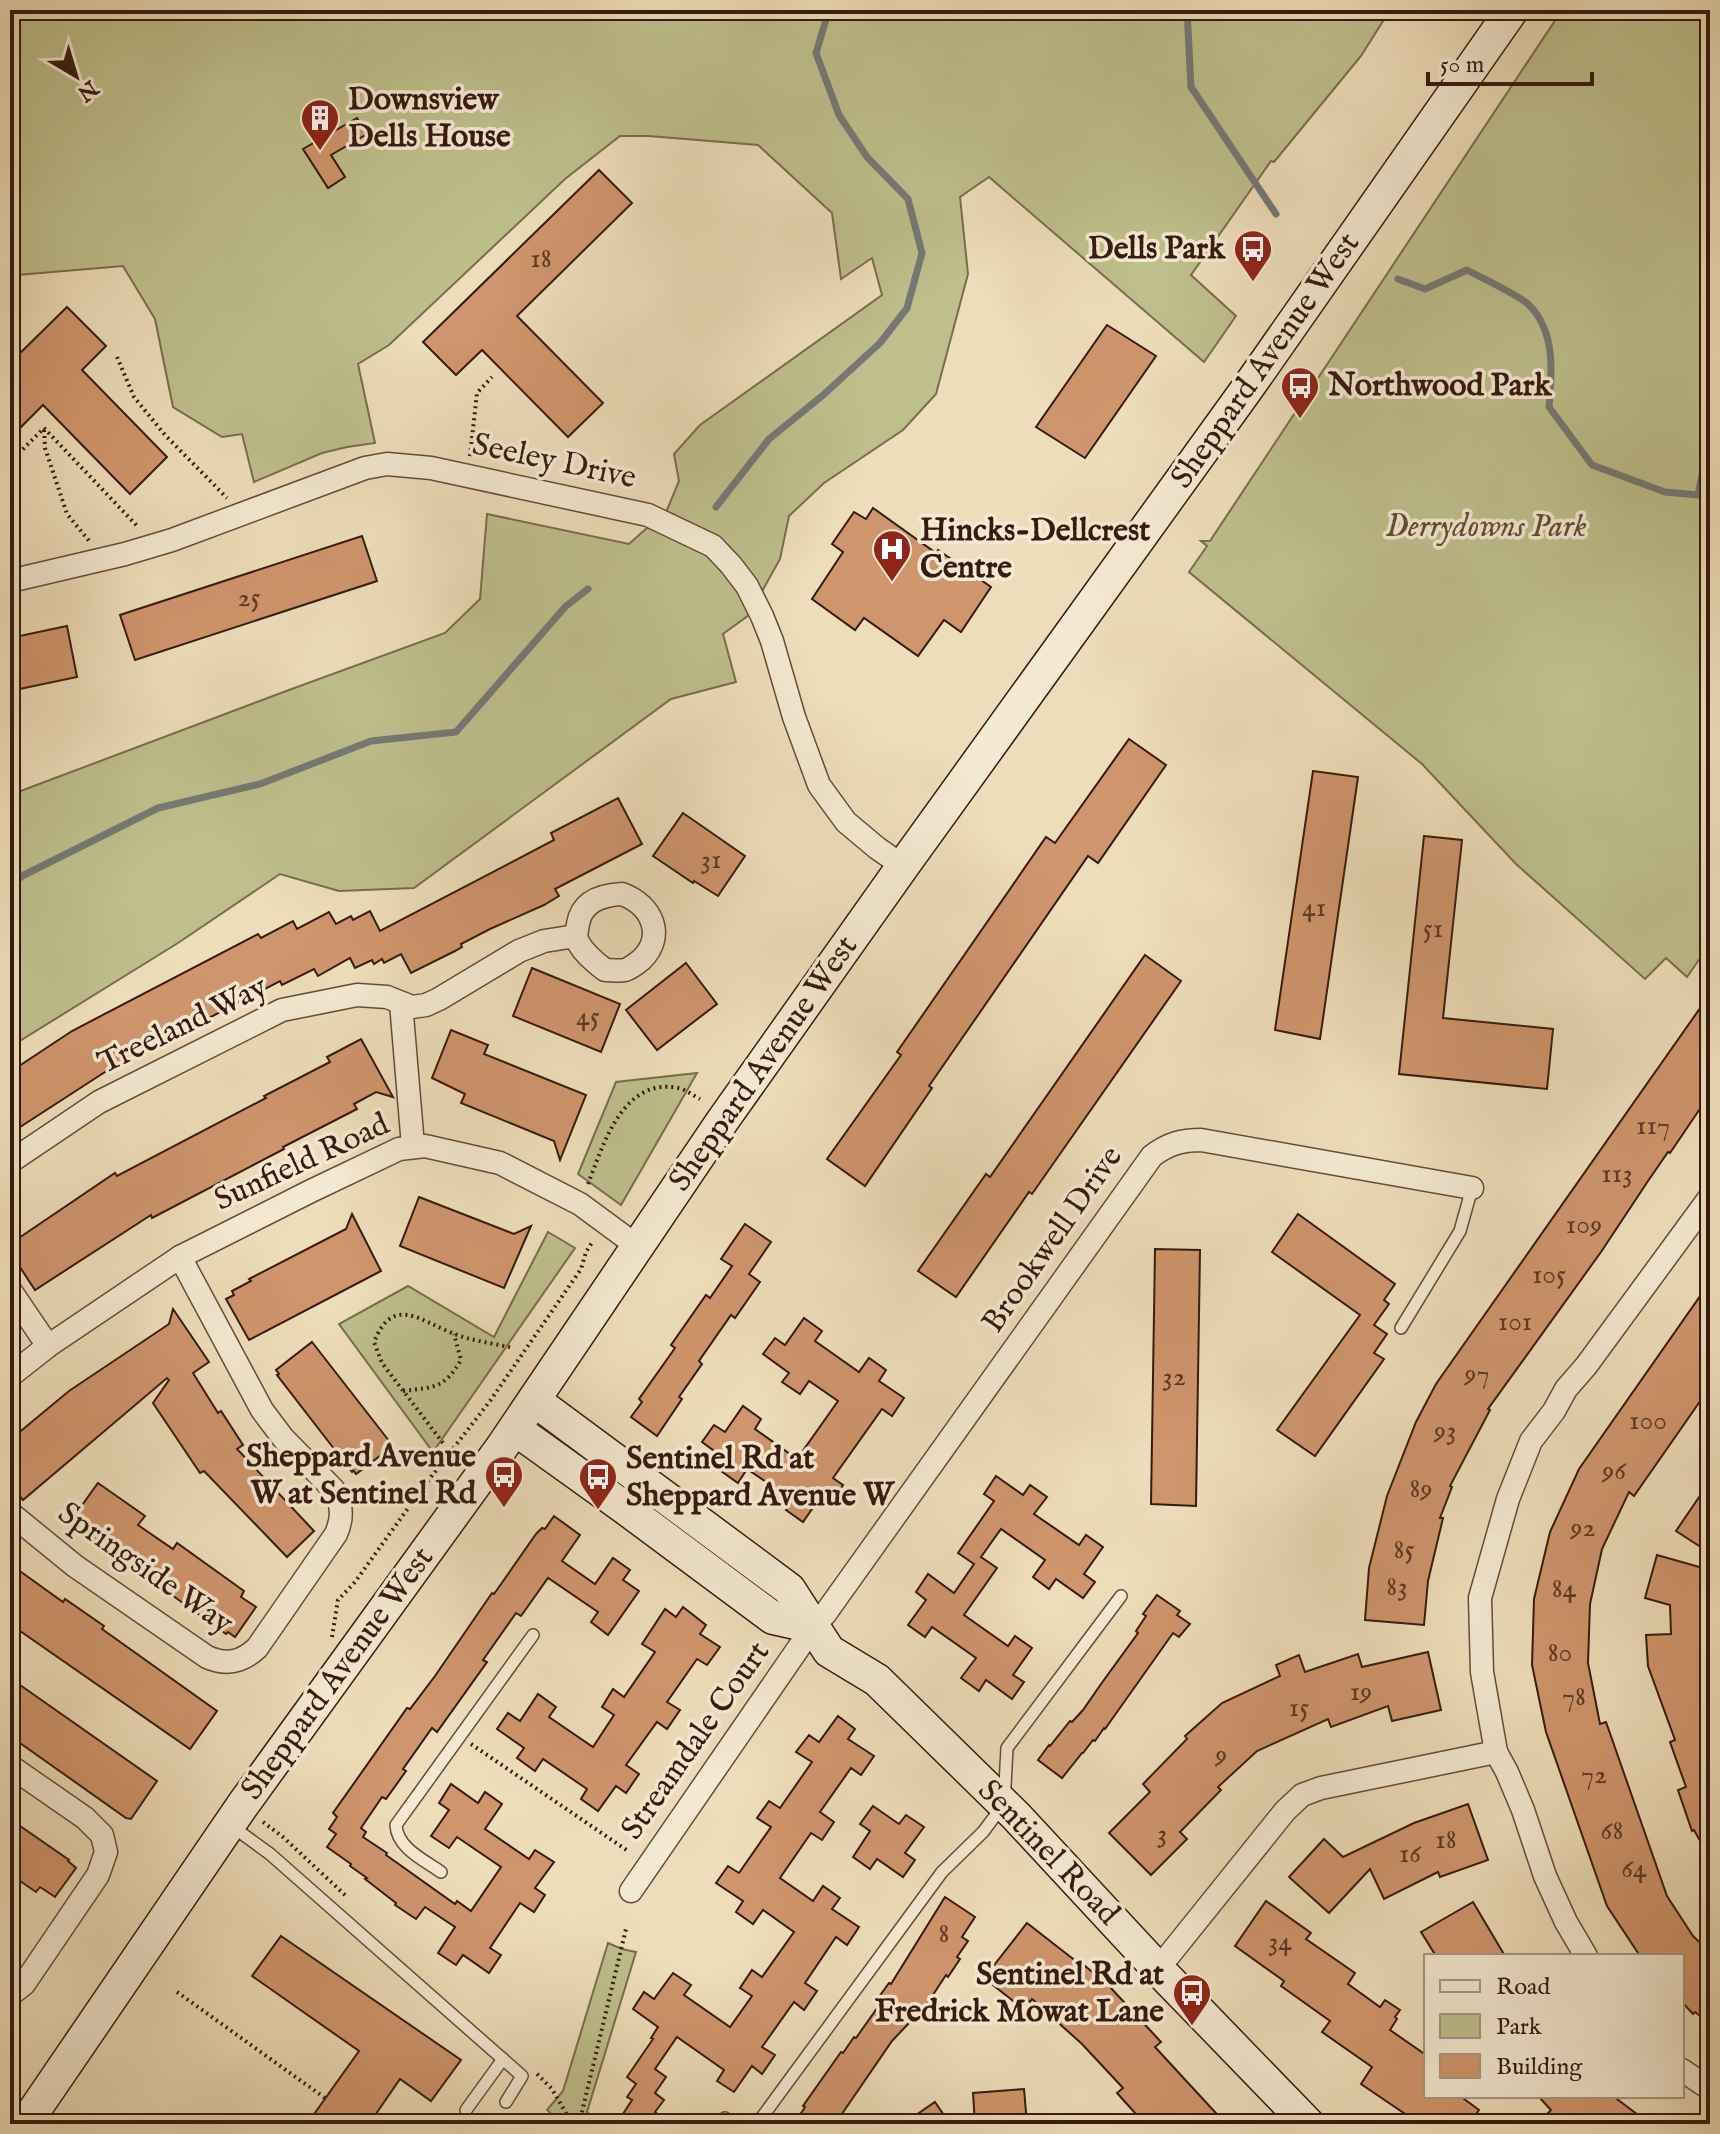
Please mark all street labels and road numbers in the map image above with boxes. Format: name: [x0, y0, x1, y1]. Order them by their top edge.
street label: Sheppard Avenue West: [1162, 225, 1370, 497]
street label: Seeley Drive: [468, 425, 640, 499]
street label: Sheppard Avenue West: [660, 928, 868, 1200]
street label: Treeland Way: [92, 967, 275, 1085]
street label: Sunfield Road: [208, 1104, 397, 1221]
street label: Brookwell Drive: [973, 1139, 1133, 1341]
street label: Springside Way: [49, 1494, 241, 1645]
street label: Sheppard Avenue West: [232, 1539, 444, 1809]
street label: Streamdale Court: [612, 1634, 780, 1848]
street label: Sentinel Road: [968, 1771, 1128, 1935]

